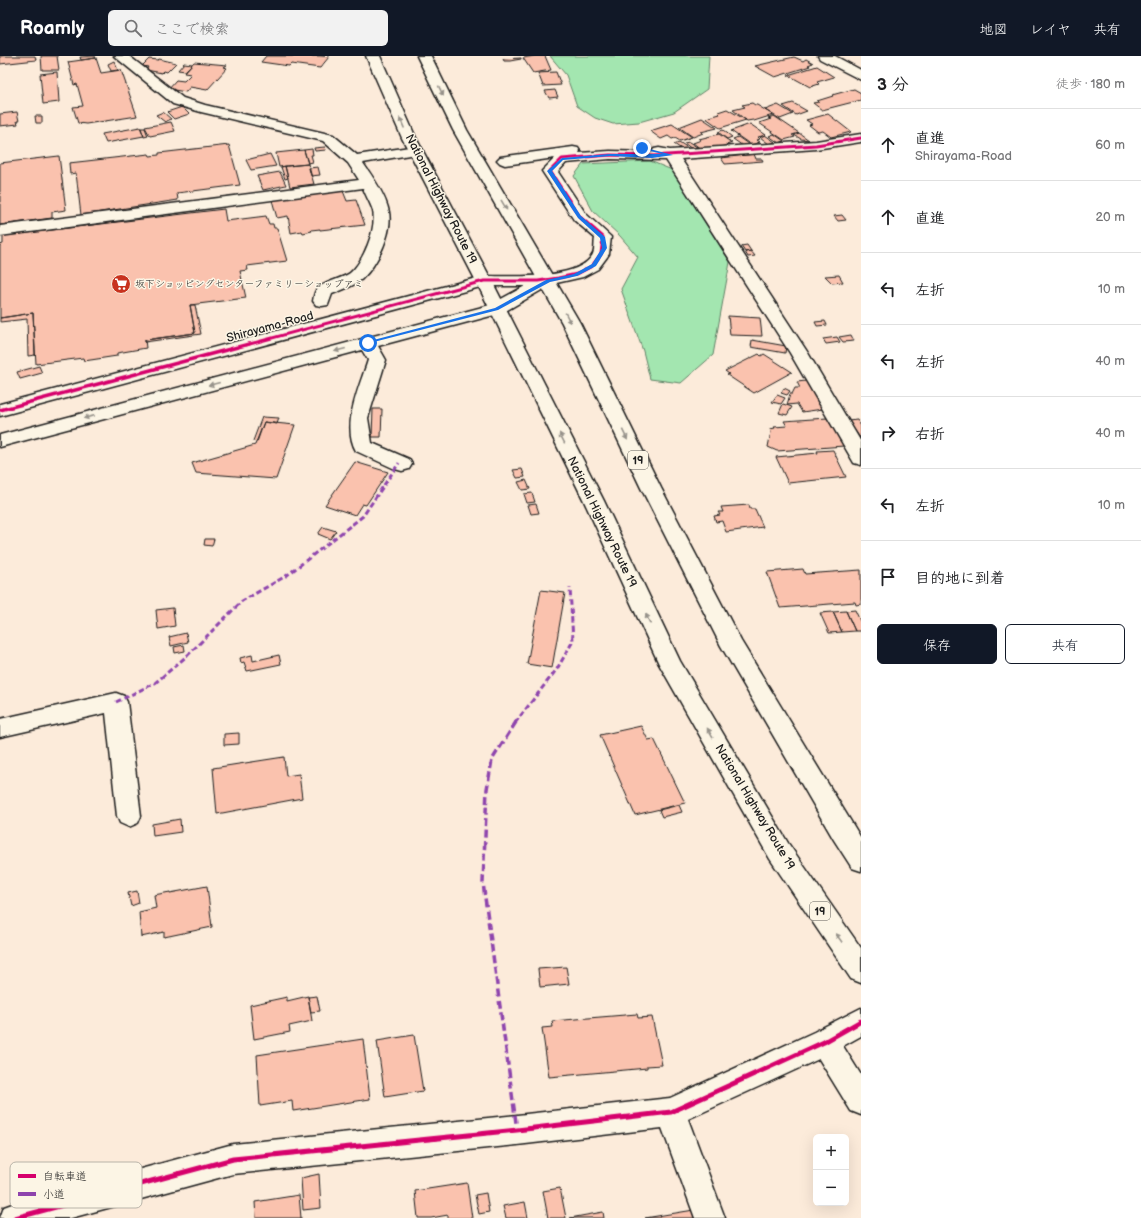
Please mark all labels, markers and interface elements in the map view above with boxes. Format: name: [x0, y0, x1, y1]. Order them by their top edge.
search box: [108, 10, 388, 46]
text: Roamly: [20, 17, 84, 40]
icon: search: [122, 17, 144, 39]
text: ここで検索: [154, 20, 229, 39]
text: 地図: [980, 21, 1008, 38]
text: レイヤ: [1030, 21, 1071, 38]
text: 共有: [1093, 21, 1121, 38]
text: 3 分: [877, 75, 909, 95]
text: 徒歩 · 180 m: [1056, 76, 1125, 92]
one-way arrow: [438, 85, 444, 97]
one-way arrow: [399, 117, 405, 128]
text: 直進: [915, 129, 945, 148]
street label: National Highway Route 19: [402, 132, 480, 266]
icon: ahead: [877, 134, 899, 156]
text: 60 m: [1095, 137, 1125, 153]
route end: [633, 139, 651, 157]
text: Shirayama-Road: [915, 148, 1012, 164]
one-way arrow: [500, 199, 507, 211]
icon: ahead: [877, 206, 899, 228]
text: 直進: [915, 209, 945, 228]
text: 20 m: [1095, 209, 1125, 225]
supermarket icon: 坂下ショッピングセンターファミリーショップアミ: [110, 273, 132, 295]
place label: 坂下ショッピングセンターファミリーショップアミ: [135, 278, 364, 290]
icon: left: [877, 278, 899, 300]
text: 左折: [915, 281, 945, 300]
text: 10 m: [1098, 281, 1125, 297]
street label: Shirayama-Road: [225, 308, 315, 346]
one-way arrow: [565, 312, 571, 324]
route start: [359, 334, 377, 352]
one-way arrow: [333, 347, 345, 353]
icon: left: [877, 350, 899, 372]
text: 左折: [915, 353, 945, 372]
text: 40 m: [1095, 353, 1125, 369]
one-way arrow: [208, 381, 220, 387]
one-way arrow: [82, 415, 95, 421]
icon: right: [877, 422, 899, 444]
text: 右折: [915, 425, 945, 444]
text: 40 m: [1095, 425, 1125, 441]
one-way arrow: [622, 429, 629, 440]
one-way arrow: [559, 433, 565, 444]
road number: 19: [628, 451, 648, 469]
street label: National Highway Route 19: [564, 454, 640, 590]
icon: left: [877, 494, 899, 516]
text: 左折: [915, 497, 945, 516]
text: 10 m: [1098, 497, 1125, 513]
icon: arrive: [877, 566, 899, 588]
text: 目的地に到着: [915, 569, 1005, 588]
one-way arrow: [645, 613, 651, 624]
button: 保存: [877, 624, 997, 664]
button: 共有: [1005, 624, 1125, 664]
one-way arrow: [707, 727, 714, 739]
street label: National Highway Route 19: [712, 742, 798, 872]
road number: 19: [810, 902, 830, 920]
one-way arrow: [835, 933, 843, 943]
map controls: [813, 1134, 849, 1206]
button: +: [813, 1134, 849, 1170]
legend: [10, 1162, 142, 1208]
text: 自転車道: [43, 1170, 87, 1183]
button: −: [813, 1170, 849, 1206]
text: 小道: [43, 1188, 65, 1201]

